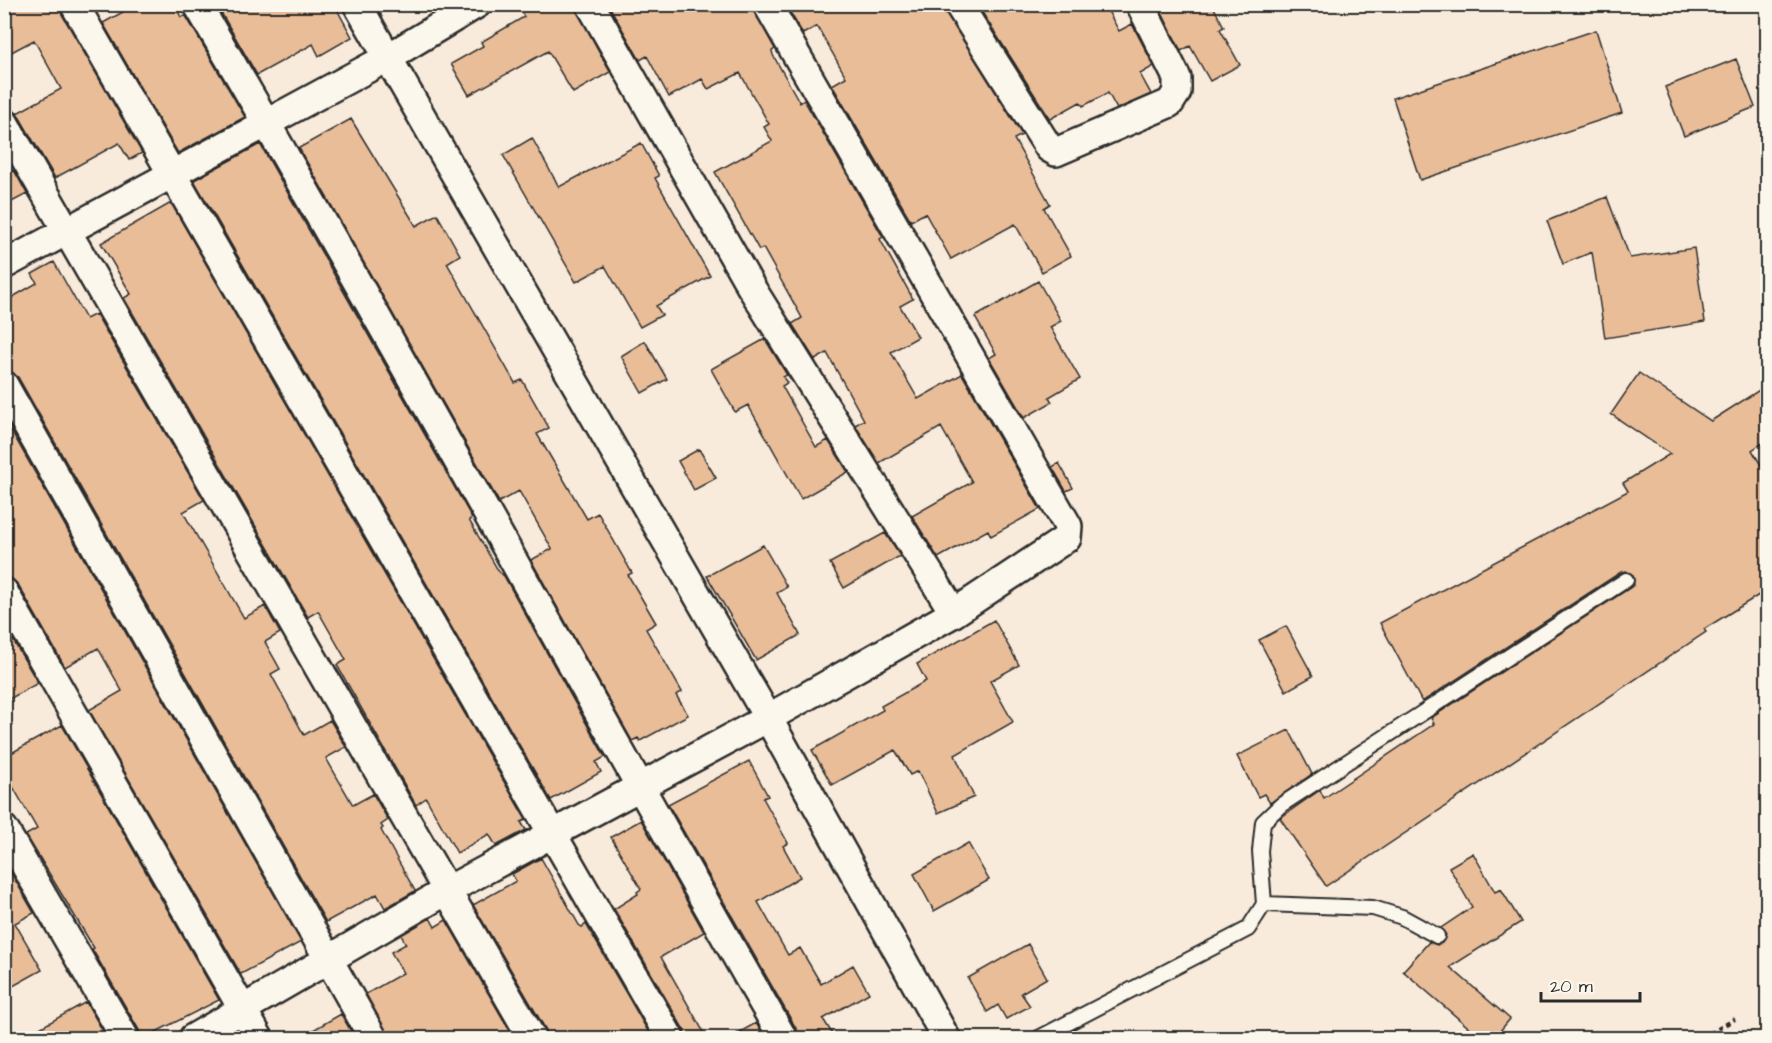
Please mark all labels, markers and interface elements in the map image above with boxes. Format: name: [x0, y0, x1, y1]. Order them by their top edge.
scale bar: [1541, 965, 1640, 1003]
text: 20 m: [1550, 974, 1593, 999]

